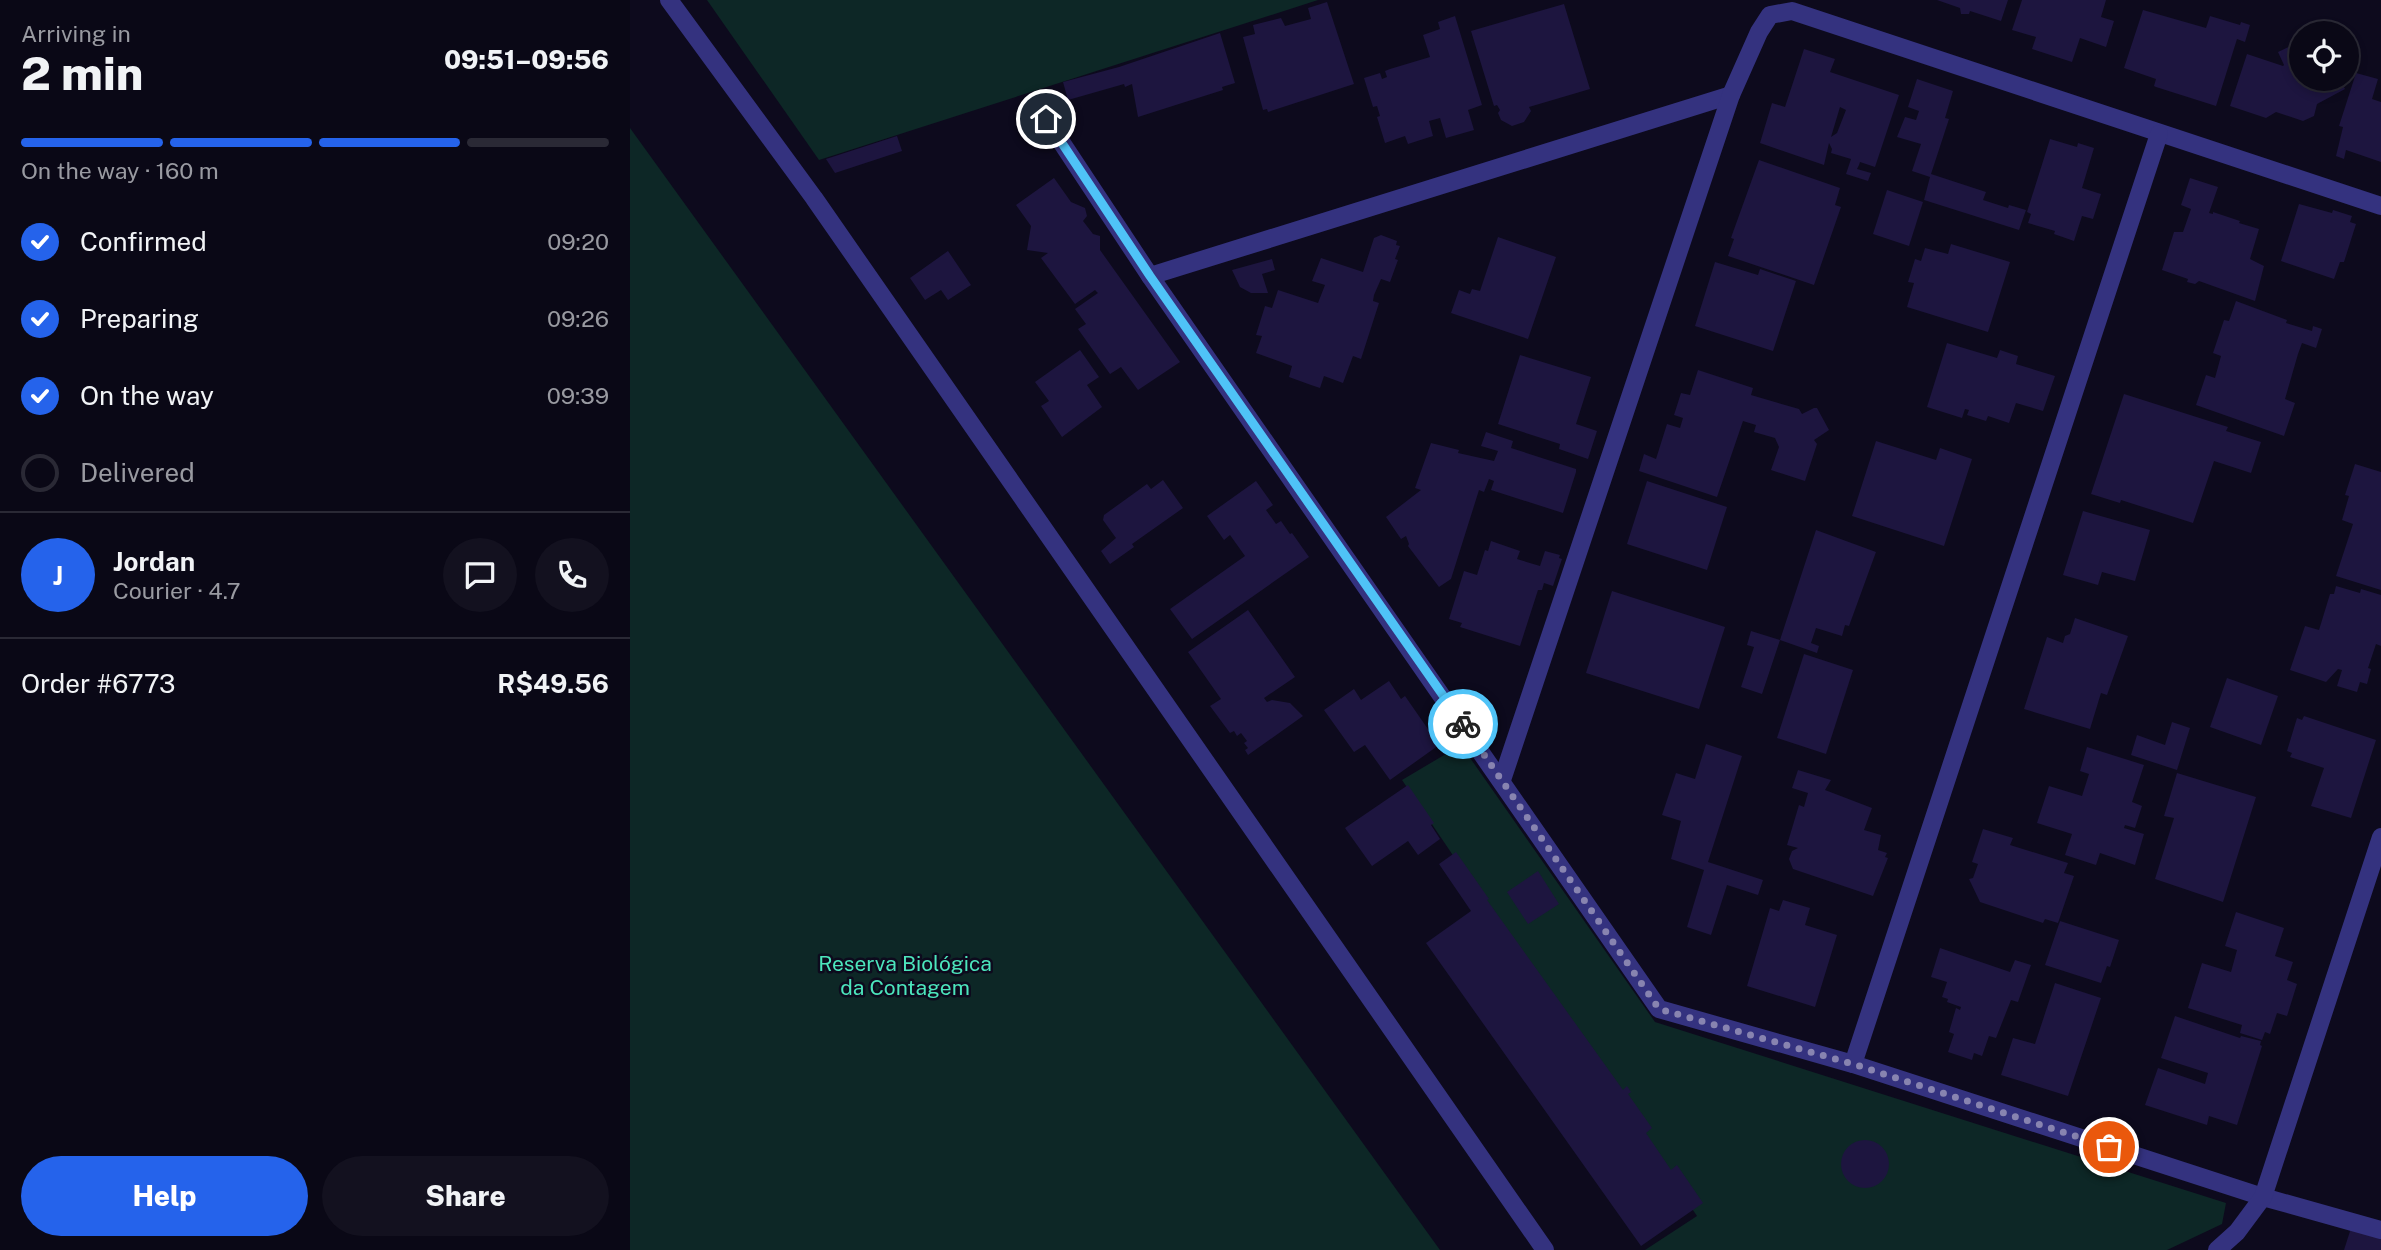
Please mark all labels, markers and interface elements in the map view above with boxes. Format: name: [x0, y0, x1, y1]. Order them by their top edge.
text: Arriving in: [21, 20, 131, 47]
map controls: [2289, 21, 2359, 91]
button: locate: [2289, 21, 2359, 91]
text: 09:51–09:56: [444, 44, 609, 75]
text: 2 min: [21, 46, 143, 100]
pin: [1016, 89, 1076, 149]
icon: home: [1027, 100, 1065, 138]
text: On the way · 160 m: [21, 157, 219, 184]
icon: check: [21, 223, 59, 261]
text: Confirmed: [80, 226, 207, 257]
text: 09:20: [547, 228, 609, 255]
icon: check: [21, 300, 59, 338]
text: Preparing: [80, 303, 199, 334]
text: 09:26: [547, 305, 609, 332]
icon: check: [21, 377, 59, 415]
text: On the way: [80, 380, 214, 411]
text: 09:39: [547, 382, 609, 409]
text: Delivered: [80, 457, 195, 488]
button: chat: [443, 538, 517, 612]
button: phone: [535, 538, 609, 612]
text: Jordan: [113, 546, 195, 577]
text: J: [53, 560, 63, 591]
text: Courier · 4.7: [113, 577, 241, 604]
text: Order #6773: [21, 668, 175, 699]
text: R$49.56: [497, 668, 609, 699]
courier: [1428, 689, 1498, 759]
icon: bike: [1444, 705, 1482, 743]
park label: Reserva Biológica da Contagem: [818, 951, 992, 1000]
pin: [2079, 1117, 2139, 1177]
icon: bag: [2090, 1128, 2128, 1166]
button: Help: [21, 1156, 308, 1236]
button: Share: [322, 1156, 609, 1236]

